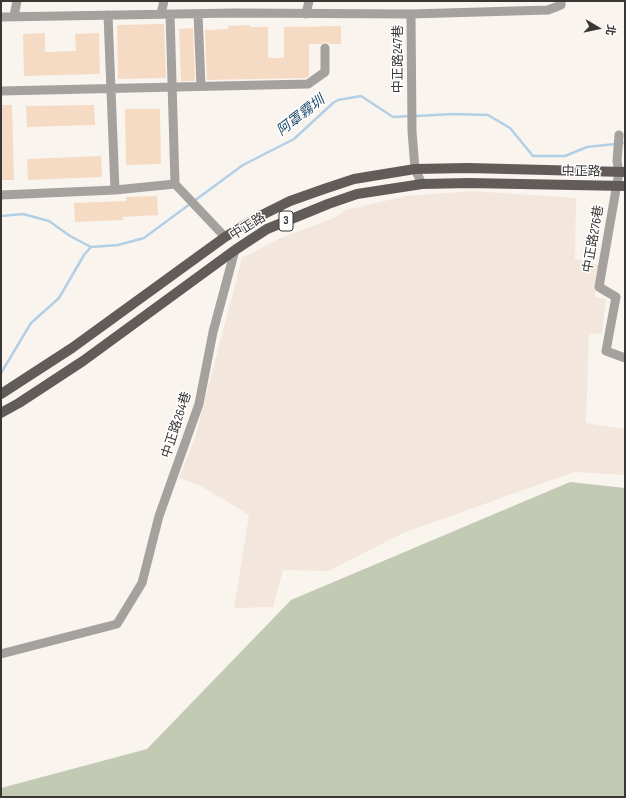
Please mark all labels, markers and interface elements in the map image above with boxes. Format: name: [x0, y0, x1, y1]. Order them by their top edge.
north arrow: [578, 8, 618, 48]
text: 北: [603, 24, 618, 36]
street label: 中正路247巷: [391, 25, 407, 93]
water label: 阿罩霧圳: [274, 92, 328, 140]
street label: 中正路: [561, 164, 601, 180]
street label: 中正路276巷: [580, 204, 608, 274]
street label: 中正路: [227, 210, 269, 244]
road number: 3: [279, 211, 293, 231]
street label: 中正路264巷: [159, 390, 195, 460]

